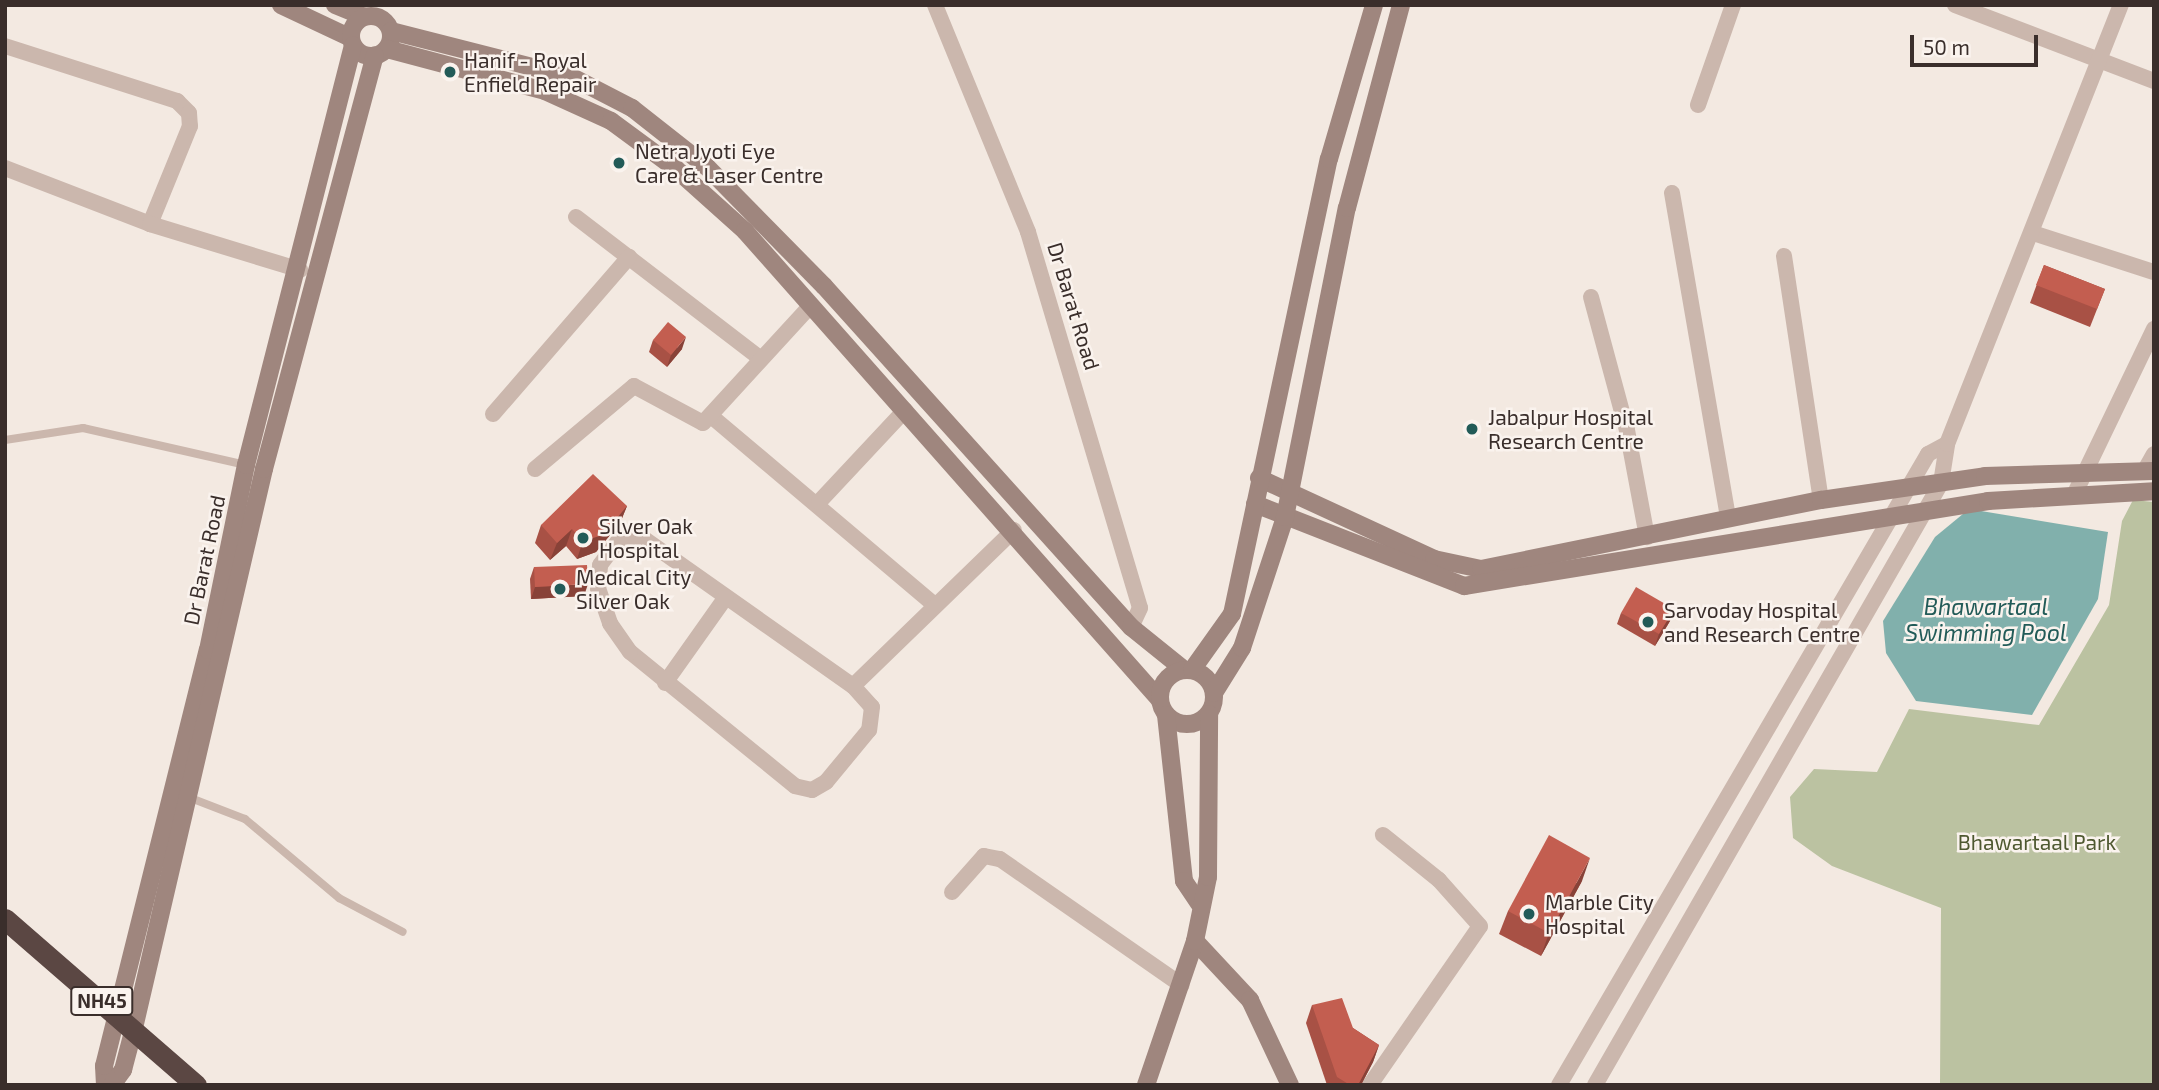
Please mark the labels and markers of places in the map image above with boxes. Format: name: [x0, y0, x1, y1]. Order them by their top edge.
place label: Hanif - Royal Enfield Repair: [464, 47, 596, 97]
marker: Hanif - Royal Enfield Repair: [442, 64, 458, 80]
place label: Netra Jyoti Eye Care & Laser Centre: [635, 138, 824, 188]
marker: Netra Jyoti Eye Care & Laser Centre: [609, 153, 629, 173]
place label: Jabalpur Hospital Research Centre: [1488, 404, 1653, 454]
marker: Jabalpur Hospital Research Centre: [1462, 419, 1482, 439]
place label: Silver Oak Hospital: [599, 513, 693, 563]
marker: Silver Oak Hospital: [573, 528, 593, 548]
place label: Medical City Silver Oak: [576, 564, 692, 614]
marker: Medical City Silver Oak: [550, 579, 570, 599]
place label: Sarvoday Hospital and Research Centre: [1664, 597, 1860, 647]
marker: Sarvoday Hospital and Research Centre: [1638, 612, 1658, 632]
place label: Marble City Hospital: [1545, 889, 1654, 939]
marker: Marble City Hospital: [1519, 904, 1539, 924]

